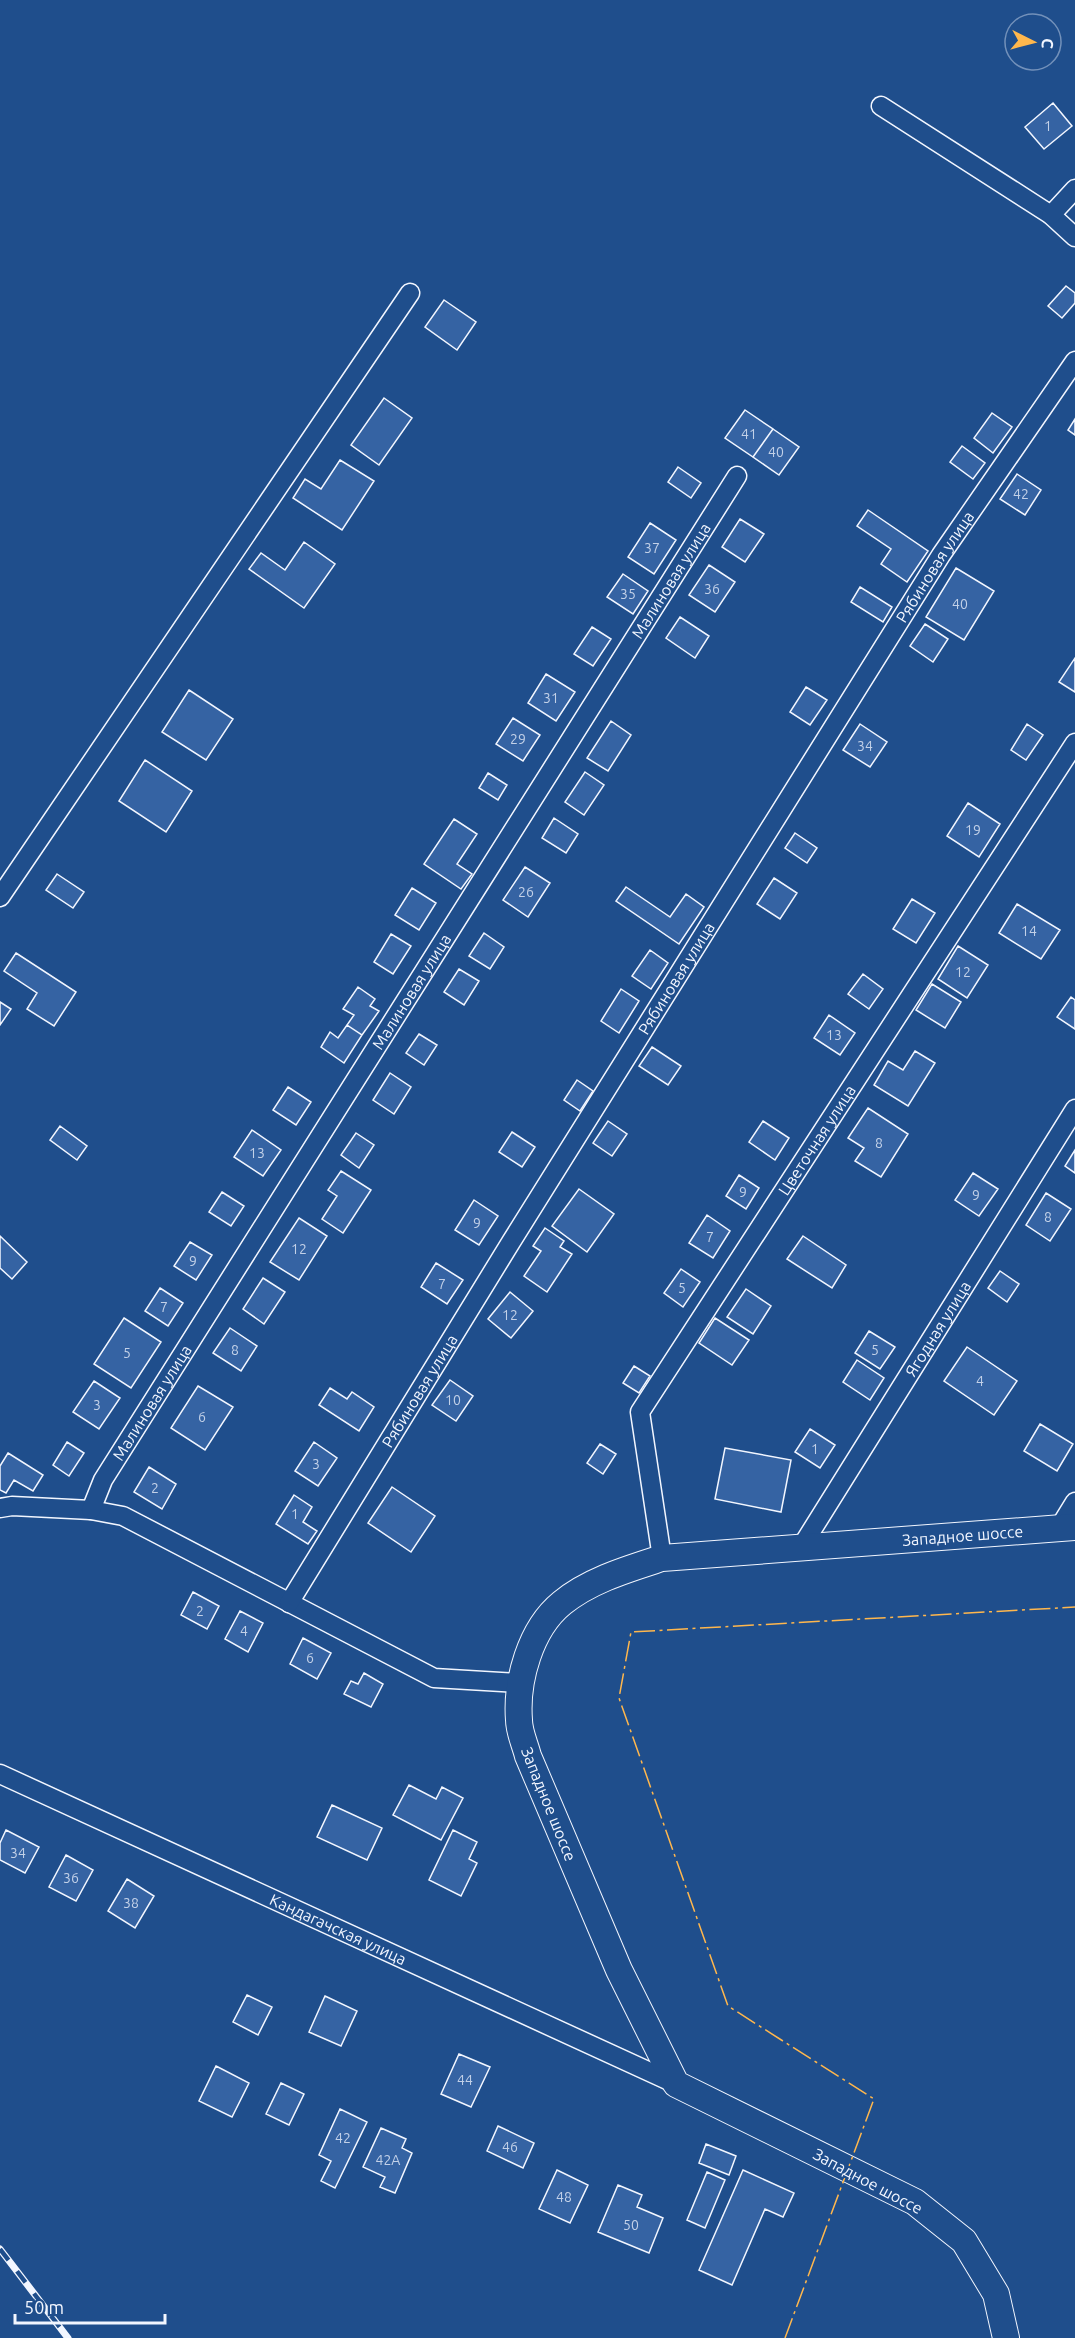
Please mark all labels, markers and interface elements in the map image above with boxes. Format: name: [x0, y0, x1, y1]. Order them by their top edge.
north arrow: [1003, 12, 1063, 72]
text: С: [1038, 38, 1057, 50]
house number: 1: [1044, 118, 1052, 134]
house number: 41: [741, 426, 757, 442]
house number: 40: [768, 444, 784, 460]
house number: 42: [1013, 486, 1029, 502]
street label: Рябиновая улица: [892, 508, 978, 626]
street label: Малиновая улица: [628, 520, 714, 642]
house number: 37: [644, 540, 660, 556]
house number: 36: [704, 581, 720, 597]
house number: 35: [620, 586, 636, 602]
house number: 40: [952, 596, 968, 612]
house number: 31: [543, 690, 559, 706]
house number: 29: [510, 731, 526, 747]
house number: 34: [857, 738, 873, 754]
house number: 19: [965, 822, 981, 838]
house number: 26: [518, 884, 534, 900]
street label: Рябиновая улица: [634, 919, 718, 1038]
house number: 14: [1021, 923, 1037, 939]
street label: Малиновая улица: [368, 931, 455, 1053]
house number: 12: [955, 964, 971, 980]
house number: 13: [826, 1027, 842, 1043]
street label: Цветочная улица: [775, 1082, 859, 1198]
house number: 8: [875, 1135, 883, 1151]
house number: 13: [249, 1145, 265, 1161]
house number: 9: [739, 1184, 747, 1200]
house number: 9: [972, 1187, 980, 1203]
house number: 8: [1044, 1209, 1052, 1225]
house number: 9: [473, 1215, 481, 1231]
house number: 7: [706, 1229, 714, 1245]
house number: 12: [291, 1241, 307, 1257]
house number: 9: [189, 1253, 197, 1269]
house number: 7: [438, 1276, 446, 1292]
street label: Ягодная улица: [901, 1278, 974, 1379]
house number: 5: [678, 1280, 686, 1296]
house number: 7: [160, 1299, 168, 1315]
house number: 12: [502, 1307, 518, 1323]
street label: Рябиновая улица: [378, 1331, 461, 1451]
street label: Малиновая улица: [109, 1341, 195, 1463]
house number: 8: [231, 1342, 239, 1358]
house number: 5: [871, 1342, 879, 1358]
house number: 5: [123, 1345, 131, 1361]
house number: 4: [976, 1373, 984, 1389]
house number: 10: [445, 1392, 461, 1408]
house number: 3: [93, 1397, 101, 1413]
house number: 6: [198, 1409, 206, 1425]
house number: 1: [811, 1441, 819, 1457]
house number: 3: [312, 1456, 320, 1472]
house number: 2: [151, 1480, 159, 1496]
house number: 1: [291, 1506, 299, 1522]
street label: Западное шоссе: [901, 1522, 1024, 1549]
house number: 2: [196, 1603, 204, 1619]
house number: 4: [240, 1623, 248, 1639]
house number: 6: [306, 1650, 314, 1666]
street label: Западное шоссе: [518, 1744, 580, 1864]
house number: 34: [10, 1845, 26, 1861]
house number: 36: [63, 1870, 79, 1886]
street label: Кандагачская улица: [267, 1890, 409, 1968]
house number: 38: [123, 1895, 139, 1911]
house number: 44: [457, 2072, 473, 2088]
house number: 42: [335, 2130, 351, 2146]
house number: 46: [502, 2139, 518, 2155]
street label: Западное шоссе: [810, 2145, 926, 2217]
house number: 42А: [376, 2152, 400, 2168]
house number: 48: [556, 2189, 572, 2205]
house number: 50: [623, 2217, 639, 2233]
scale bar: [15, 2287, 165, 2325]
text: 50 m: [24, 2297, 64, 2317]

